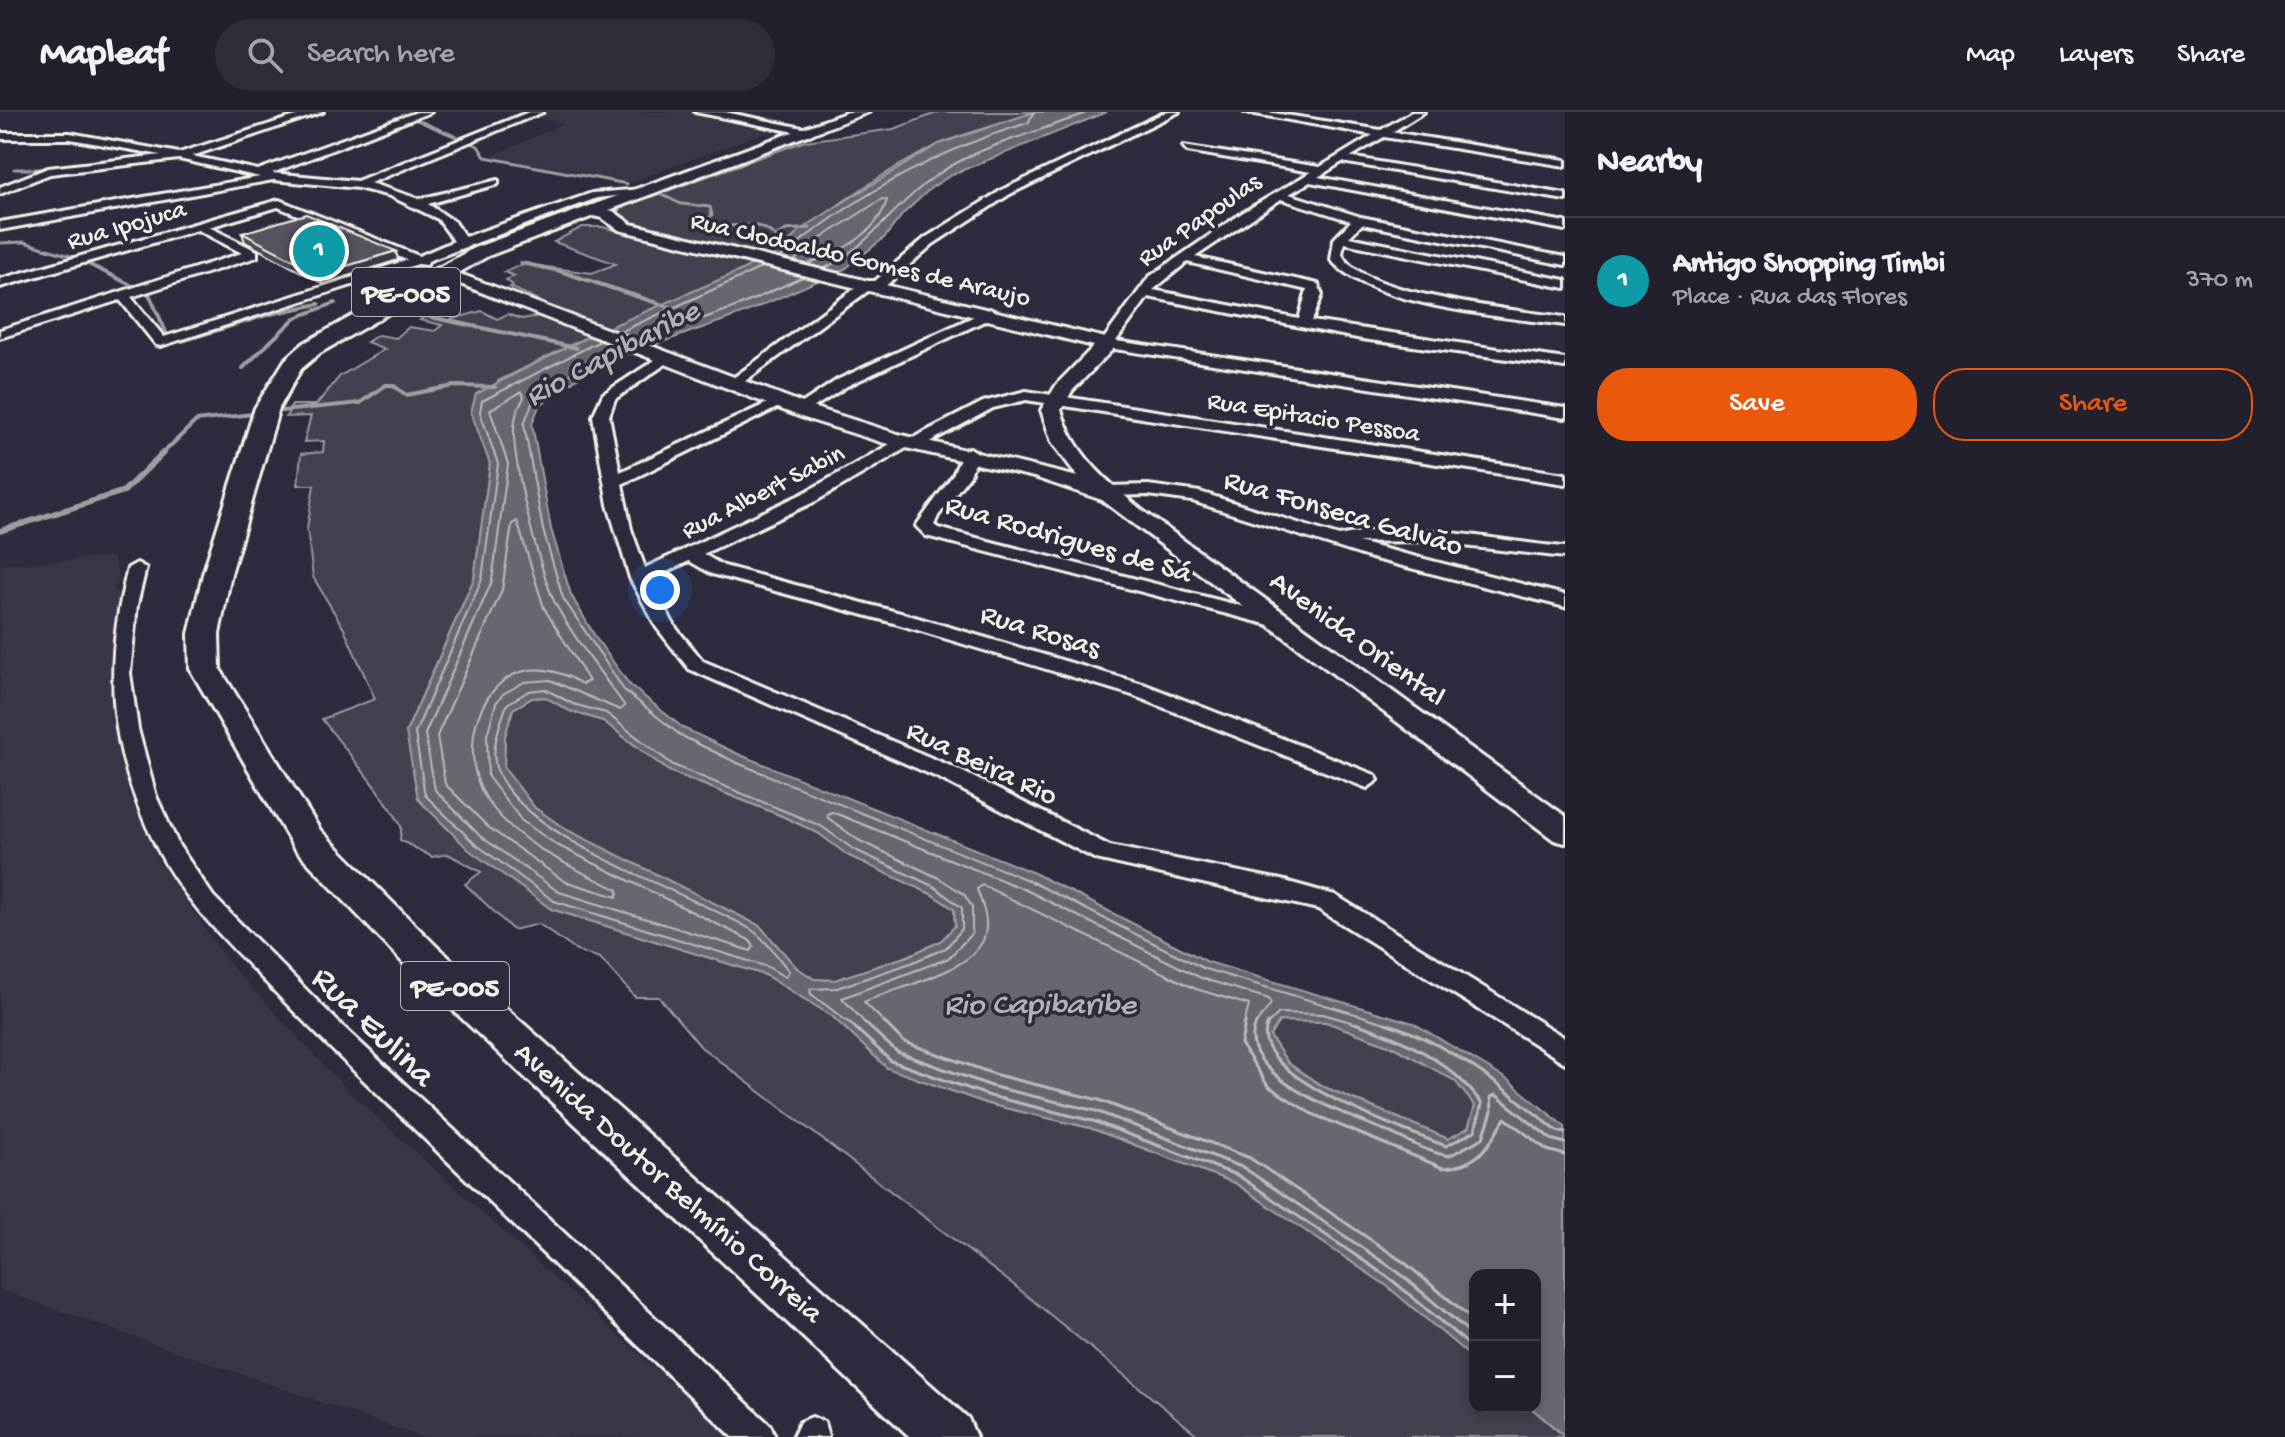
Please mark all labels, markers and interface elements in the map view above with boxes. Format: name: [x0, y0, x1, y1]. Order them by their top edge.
search box: [215, 19, 775, 91]
text: Mapleaf: [40, 33, 167, 77]
icon: search: [243, 33, 287, 77]
text: Search here: [307, 38, 455, 73]
text: Map: [1966, 39, 2015, 72]
text: Layers: [2059, 39, 2133, 72]
text: Share: [2177, 39, 2245, 72]
text: Nearby: [1597, 144, 1702, 184]
street label: Rua Papoulas: [1133, 167, 1269, 276]
street label: Rua Ipojuca: [64, 195, 192, 259]
street label: Rua Clodoaldo Gomes de Araujo: [687, 207, 1033, 316]
pin: 1: [293, 221, 345, 281]
text: Antigo Shopping Timbi: [1673, 248, 1945, 283]
text: 1: [1618, 266, 1628, 297]
text: 370 m: [2187, 266, 2253, 297]
road number: PE-005: [352, 268, 460, 316]
text: Place · Rua das Flores: [1673, 283, 1907, 314]
water label: Rio Capibaribe: [520, 293, 708, 417]
button: Save: [1597, 368, 1917, 441]
button: Share: [1933, 368, 2253, 441]
street label: Rua Epitacio Pessoa: [1205, 387, 1423, 452]
street label: Rua Albert Sabin: [677, 439, 851, 548]
street label: Rua Fonseca Galvão: [1219, 464, 1466, 566]
street label: Rua Rodrigues de Sá: [940, 489, 1196, 594]
street label: Avenida Oriental: [1262, 565, 1451, 716]
your location: [640, 570, 680, 610]
street label: Rua Rosas: [975, 599, 1105, 668]
street label: Rua Beira Rio: [900, 715, 1062, 815]
street label: Rua Eulina: [300, 959, 443, 1099]
road number: PE-005: [401, 962, 509, 1010]
water label: Rio Capibaribe: [944, 988, 1137, 1026]
street label: Avenida Doutor Belmínio Correia: [505, 1036, 830, 1333]
map controls: [1469, 1269, 1541, 1413]
button: +: [1469, 1269, 1541, 1341]
button: −: [1469, 1341, 1541, 1413]

